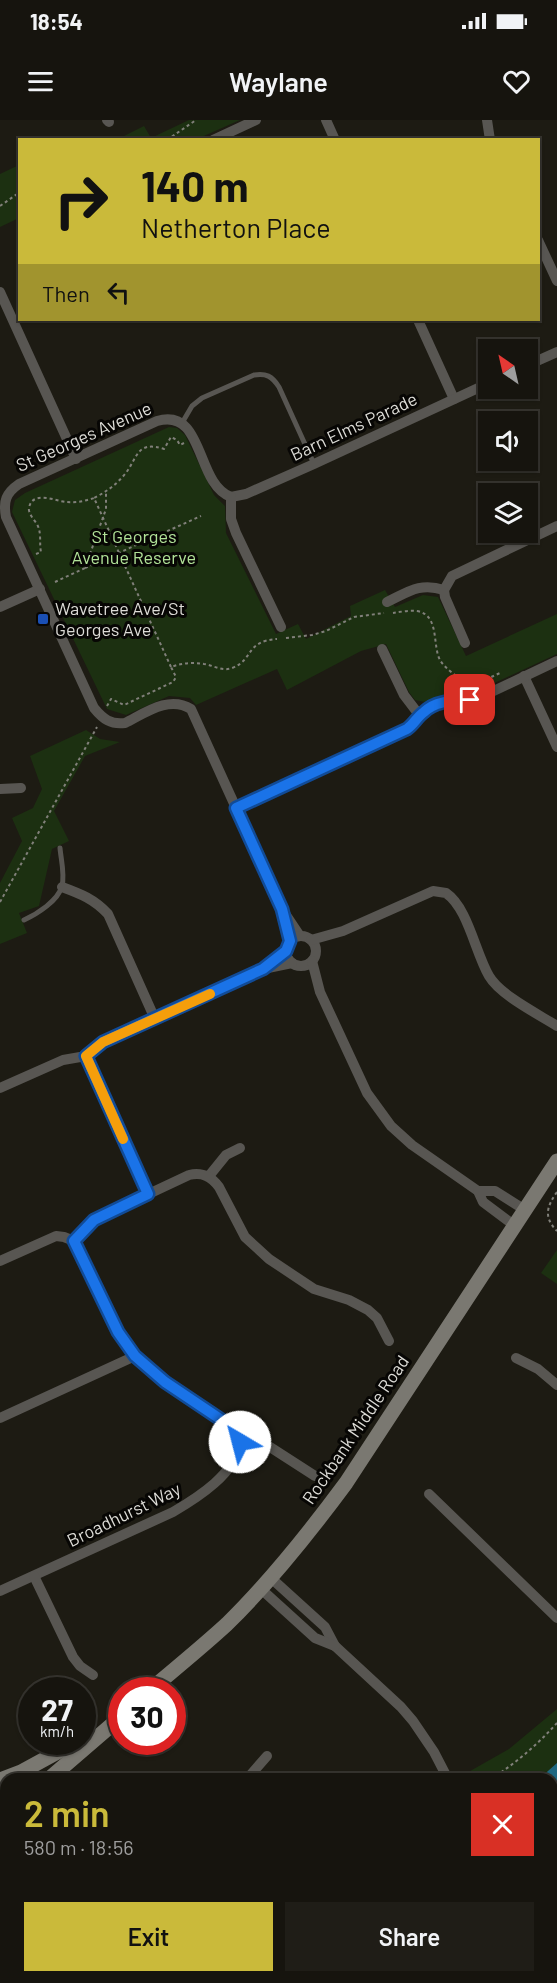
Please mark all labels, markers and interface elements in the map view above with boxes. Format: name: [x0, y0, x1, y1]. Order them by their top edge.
text: 18:54: [30, 8, 83, 34]
icon: menu: [24, 65, 57, 98]
text: Waylane: [229, 65, 328, 97]
icon: heart: [500, 65, 533, 98]
text: 140 m: [141, 160, 249, 210]
icon: right: [42, 162, 120, 240]
text: Netherton Place: [141, 211, 331, 243]
icon: left: [102, 276, 135, 309]
text: Then: [42, 280, 90, 306]
north arrow: [478, 339, 538, 399]
map controls: [478, 339, 538, 543]
street label: Barn Elms Parade: [287, 387, 420, 465]
street label: St Georges Avenue: [12, 396, 155, 476]
button: sound: [478, 411, 538, 471]
button: layers: [478, 483, 538, 543]
park label: St Georges Avenue Reserve: [72, 525, 196, 568]
place label: Wavetree Ave/St Georges Ave: [55, 597, 185, 640]
marker: Wavetree Ave/St Georges Ave: [36, 612, 50, 626]
pin: [444, 674, 495, 725]
icon: arrive: [453, 683, 486, 716]
street label: Rockbank Middle Road: [297, 1351, 413, 1508]
position arrow: [208, 1410, 272, 1474]
street label: Broadhurst Way: [63, 1477, 184, 1551]
speed limit sign: 30: [108, 1677, 186, 1755]
text: 27: [41, 1691, 73, 1727]
text: km/h: [40, 1722, 74, 1740]
text: 2 min: [24, 1791, 110, 1834]
button: close: [471, 1793, 534, 1856]
text: 580 m · 18:56: [24, 1835, 134, 1859]
button: Exit: [24, 1902, 273, 1971]
button: Share: [285, 1902, 534, 1971]

